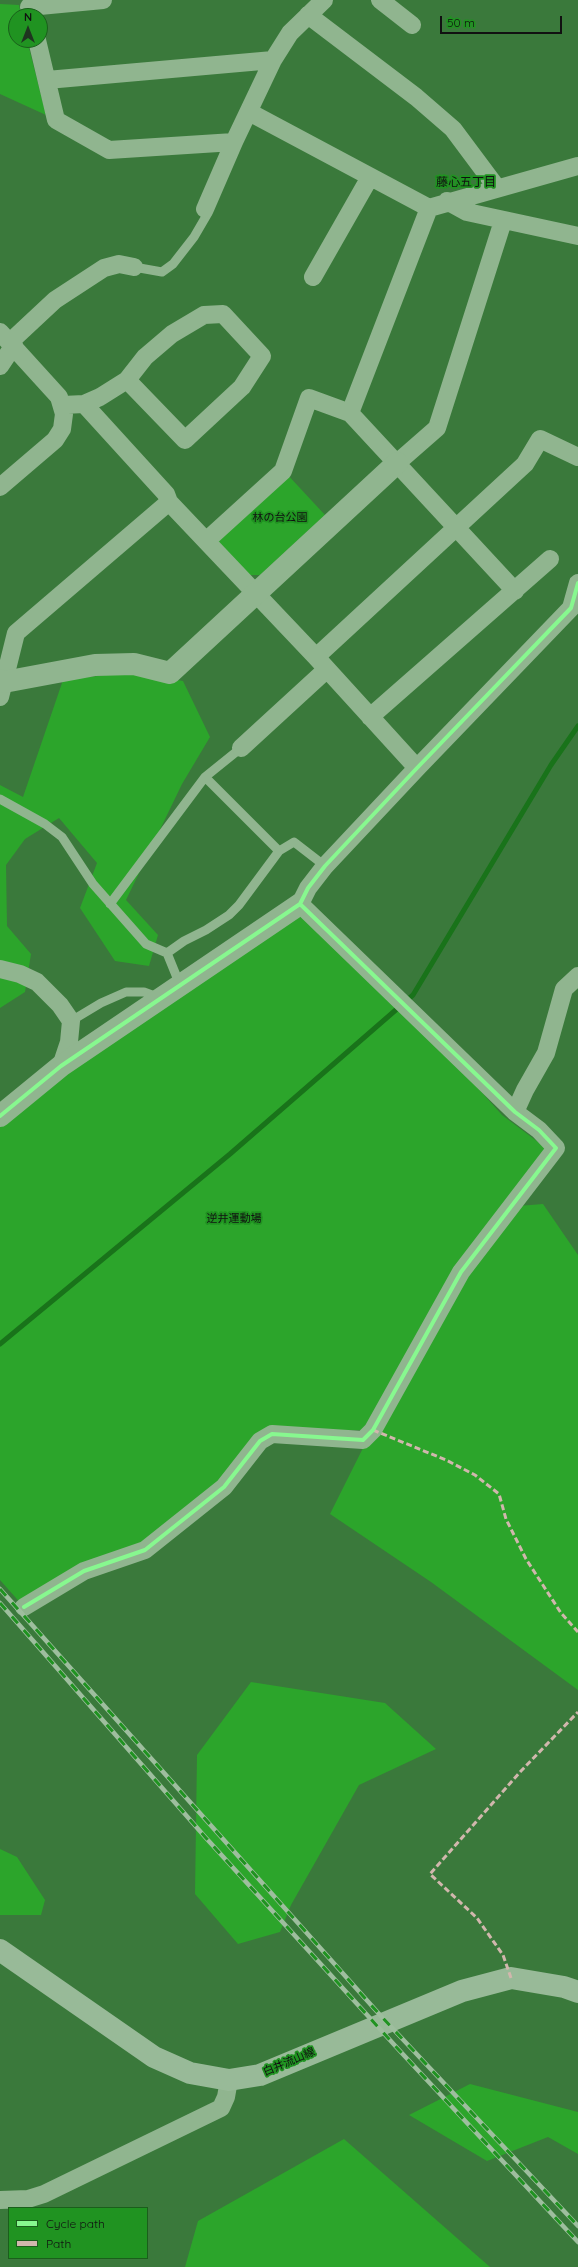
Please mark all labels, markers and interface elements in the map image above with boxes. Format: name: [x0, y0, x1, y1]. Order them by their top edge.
north arrow: [8, 8, 48, 48]
scale bar: [442, 8, 564, 34]
text: N: [24, 10, 32, 24]
text: 50 m: [447, 15, 475, 30]
district label: 藤心五丁目: [436, 175, 496, 189]
park label: 林の台公園: [253, 511, 307, 525]
park label: 逆井運動場: [207, 1212, 261, 1226]
street label: 白井流山線: [261, 2045, 317, 2079]
legend: [8, 2207, 148, 2259]
text: Cycle path: [46, 2216, 105, 2231]
text: Path: [46, 2236, 71, 2251]

